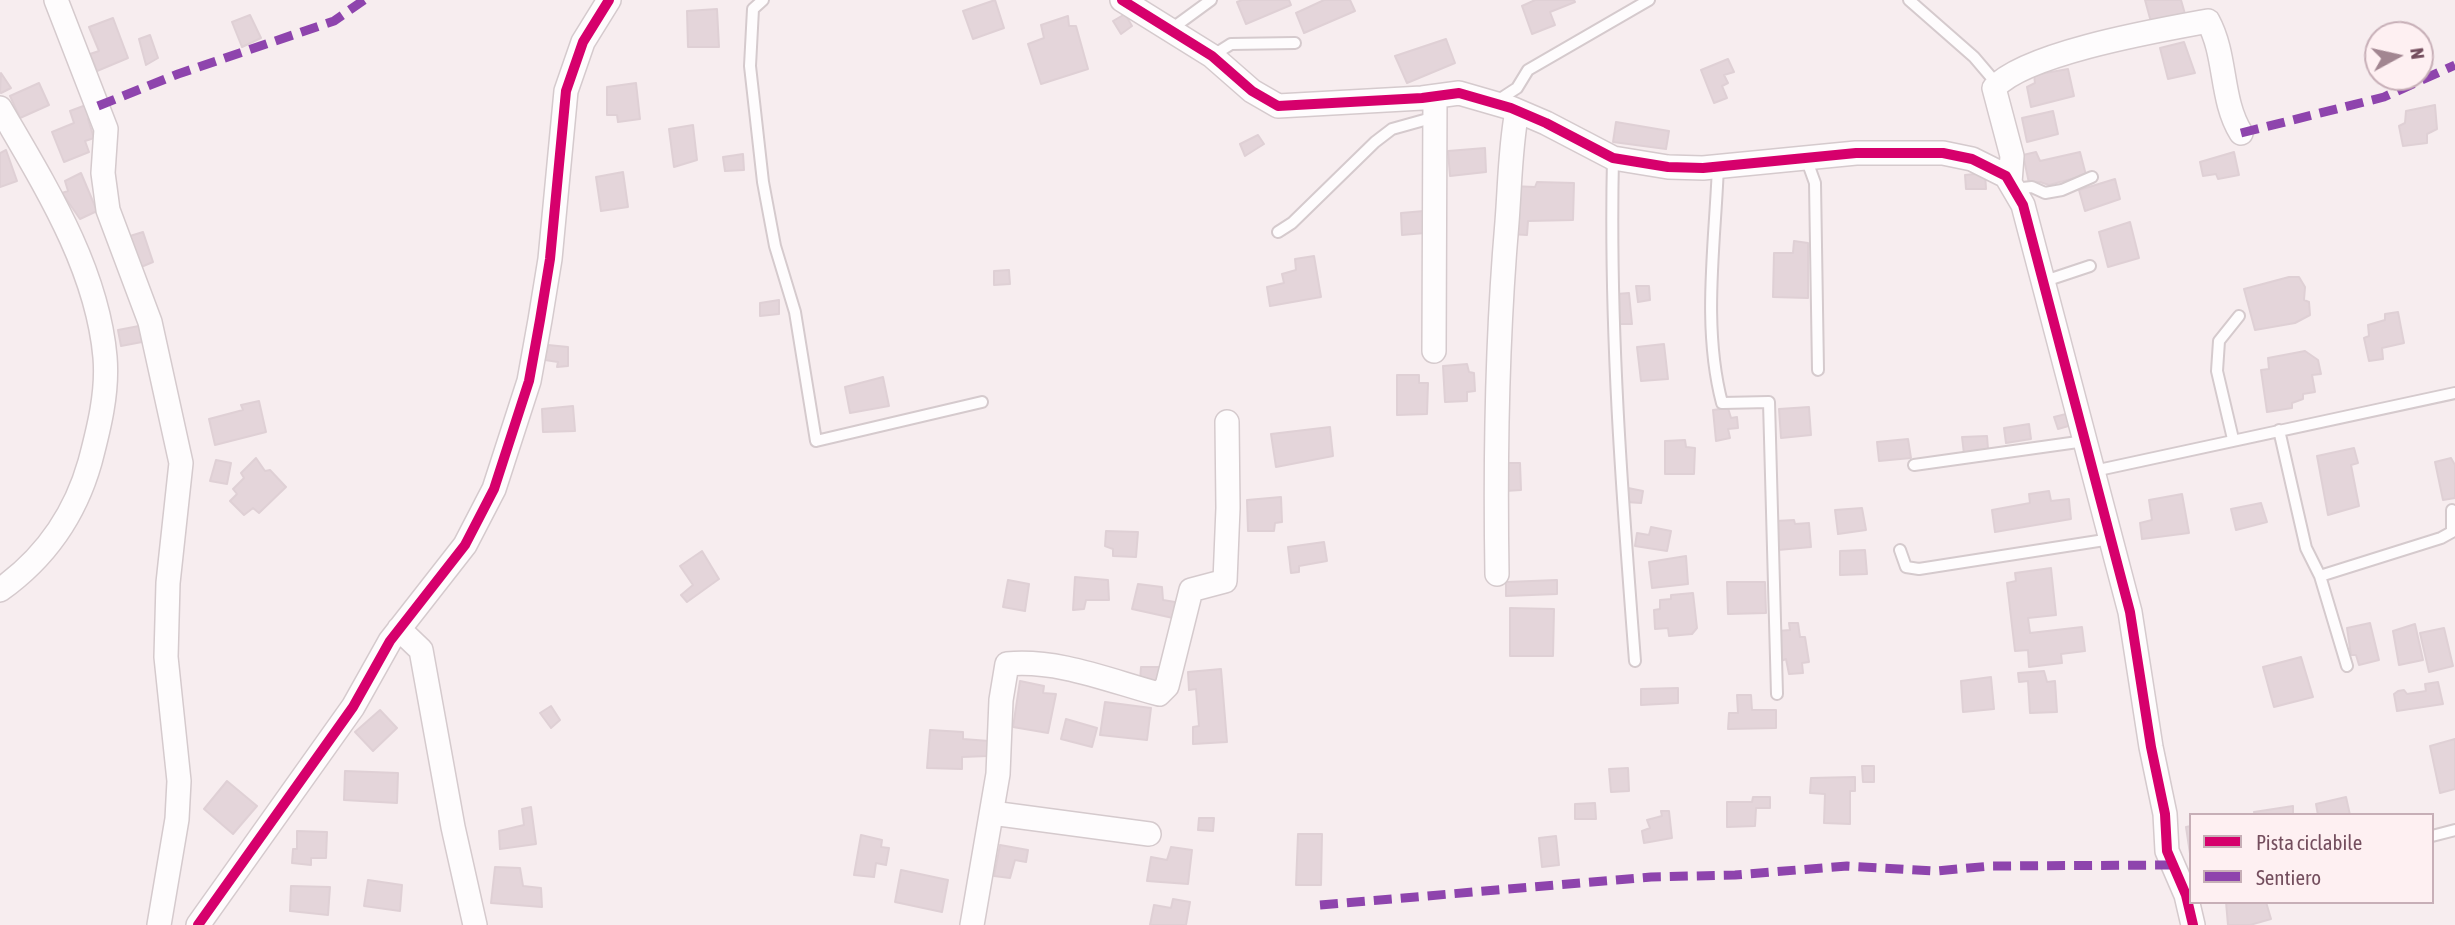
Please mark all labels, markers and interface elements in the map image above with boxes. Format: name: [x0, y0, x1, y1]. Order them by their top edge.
north arrow: [2364, 21, 2434, 91]
text: N: [2406, 46, 2429, 60]
legend: [2189, 813, 2434, 904]
text: Pista ciclabile: [2256, 830, 2362, 854]
text: Sentiero: [2256, 865, 2321, 889]

